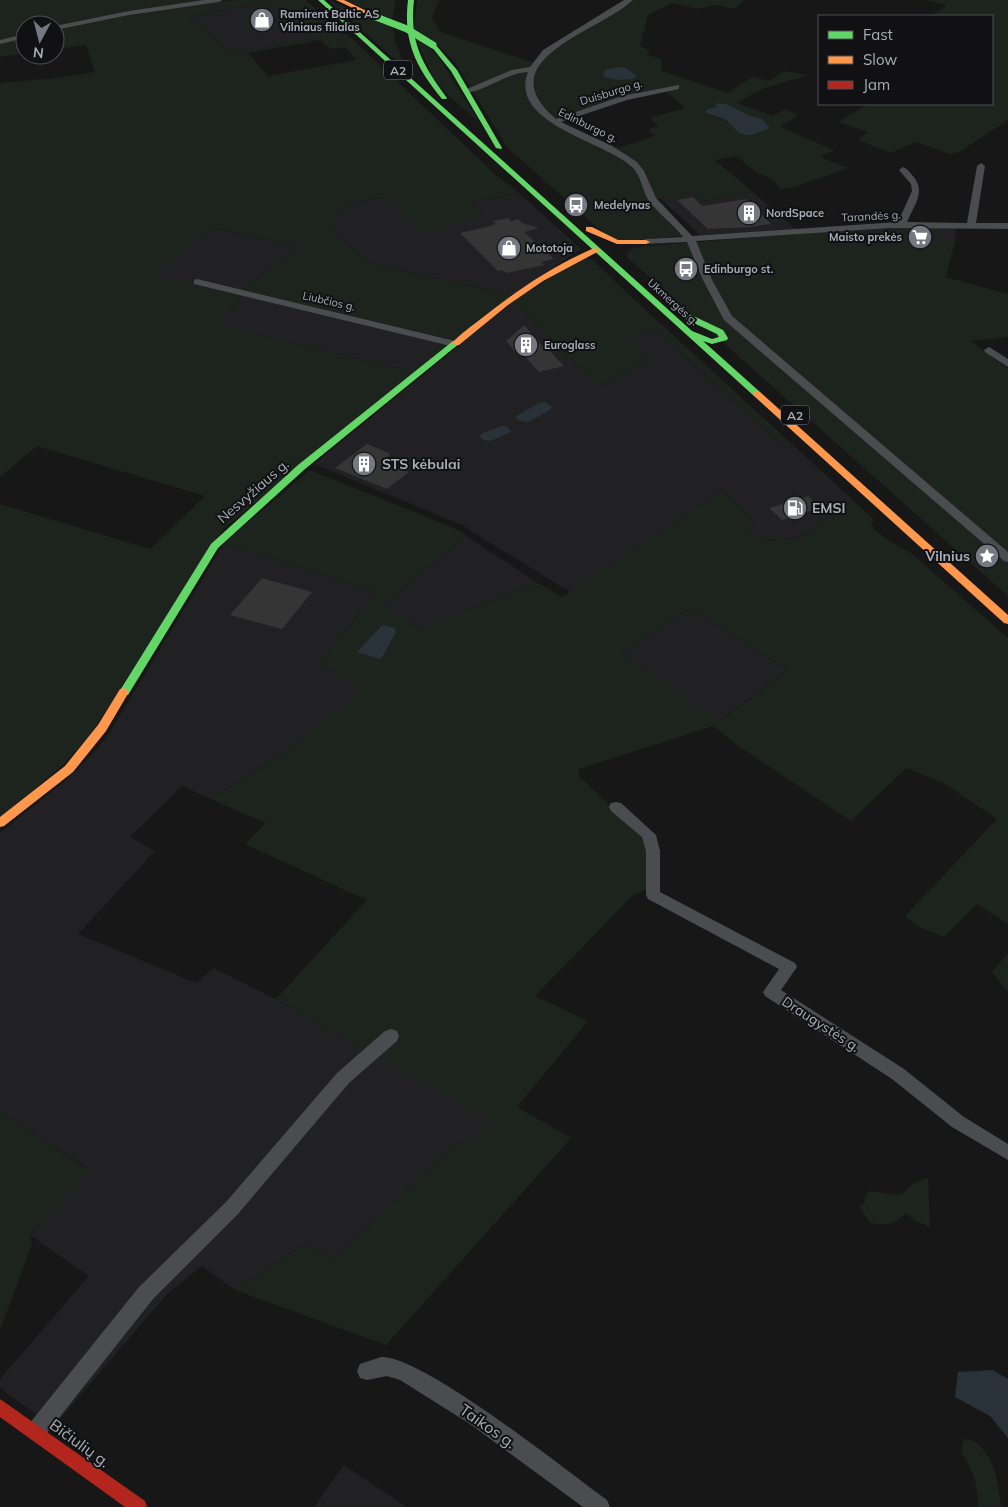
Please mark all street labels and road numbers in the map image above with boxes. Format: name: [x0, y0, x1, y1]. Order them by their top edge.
road number: A2: [384, 60, 412, 80]
street label: Duisburgo g.: [578, 76, 644, 108]
street label: Edinburgo g.: [556, 105, 620, 145]
street label: Tarandės g.: [841, 207, 901, 225]
street label: Ukmergės g.: [645, 276, 701, 328]
street label: Liubčios g.: [301, 288, 357, 314]
road number: A2: [781, 406, 809, 424]
street label: Nesvyžiaus g.: [213, 455, 293, 527]
street label: Draugystės g.: [779, 992, 863, 1056]
street label: Taikos g.: [456, 1399, 520, 1453]
street label: Bičiulių g.: [46, 1414, 114, 1472]

